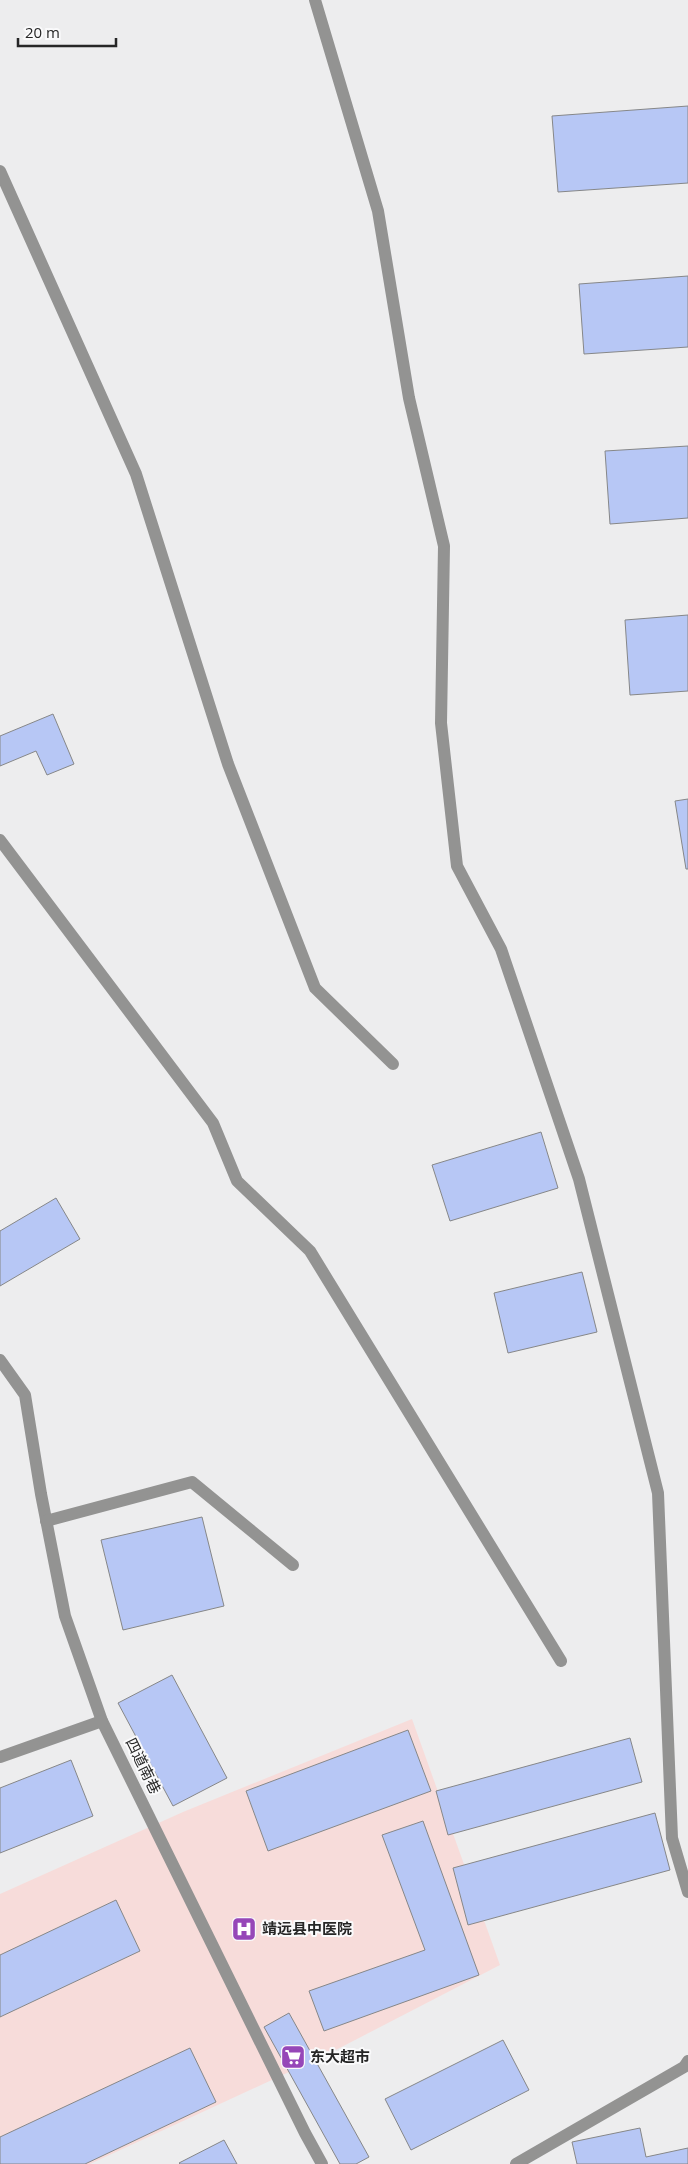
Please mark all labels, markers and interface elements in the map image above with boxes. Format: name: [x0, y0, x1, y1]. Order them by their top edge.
scale bar: [18, 15, 115, 47]
text: 20 m: [25, 22, 60, 42]
street label: 四道南巷: [122, 1734, 166, 1797]
hospital icon: 靖远县中医院: [231, 1916, 257, 1942]
place label: 靖远县中医院: [262, 1918, 352, 1938]
supermarket icon: 东大超市: [280, 2044, 306, 2070]
place label: 东大超市: [310, 2046, 370, 2066]

